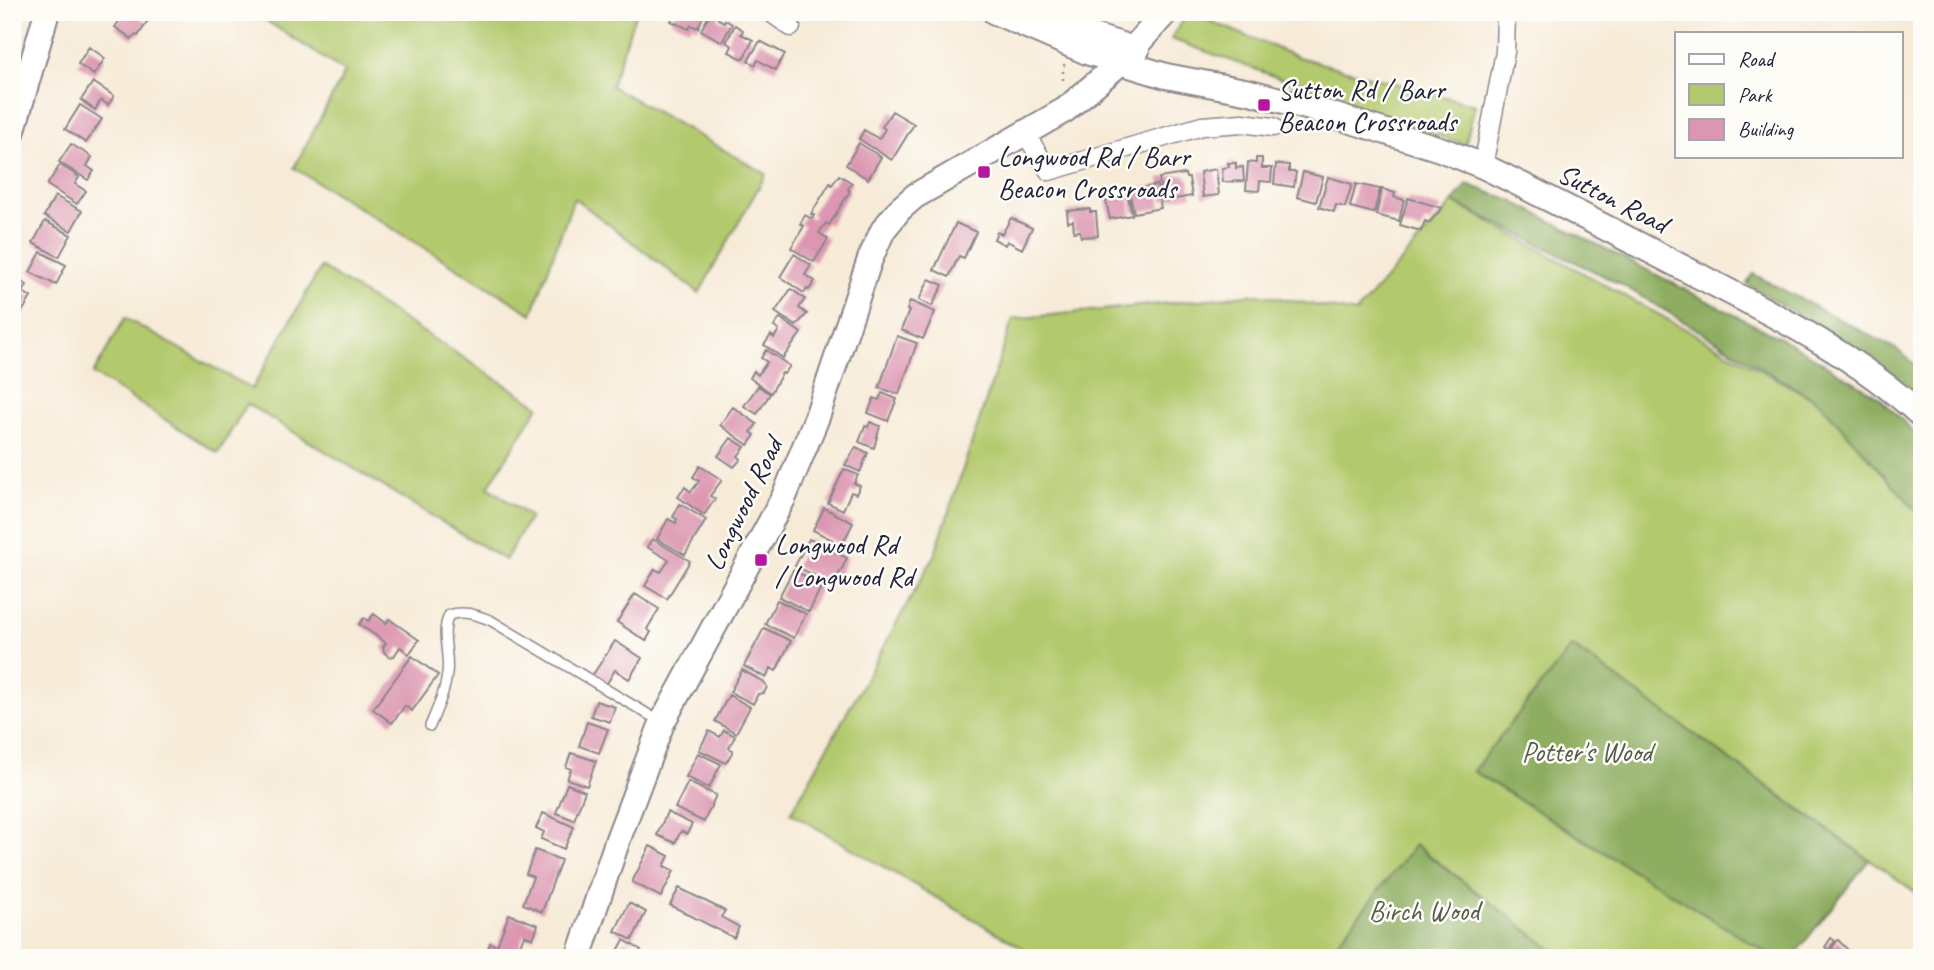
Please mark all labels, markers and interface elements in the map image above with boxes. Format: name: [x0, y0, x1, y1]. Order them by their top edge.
legend: [1675, 32, 1902, 158]
text: Road: [1738, 46, 1777, 72]
place label: Sutton Rd / Barr Beacon Crossroads: [1278, 72, 1459, 139]
text: Park: [1738, 82, 1773, 108]
marker: Sutton Rd / Barr Beacon Crossroads: [1256, 97, 1272, 113]
text: Building: [1738, 116, 1795, 142]
place label: Longwood Rd / Barr Beacon Crossroads: [998, 139, 1192, 206]
street label: Sutton Road: [1552, 155, 1678, 242]
marker: Longwood Rd / Barr Beacon Crossroads: [976, 164, 992, 180]
street label: Longwood Road: [696, 428, 792, 576]
place label: Longwood Rd / Longwood Rd: [775, 527, 917, 594]
marker: Longwood Rd / Longwood Rd: [753, 552, 769, 568]
park label: Potter's Wood: [1522, 734, 1656, 769]
park label: Birch Wood: [1369, 893, 1483, 928]

